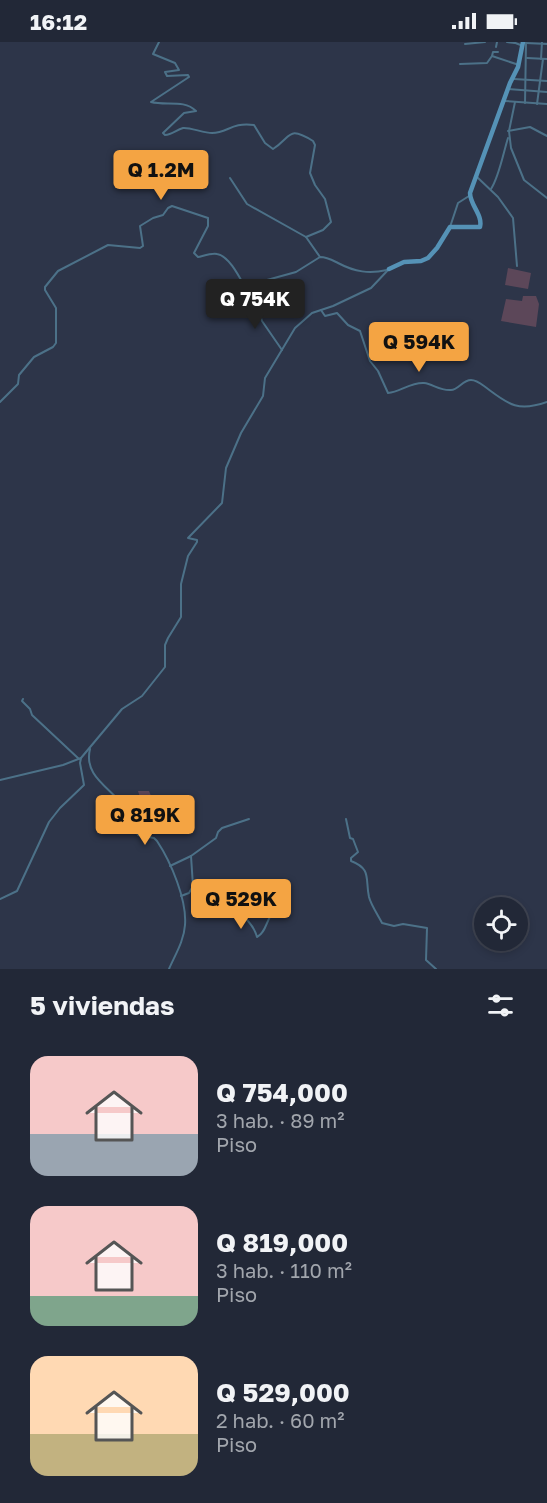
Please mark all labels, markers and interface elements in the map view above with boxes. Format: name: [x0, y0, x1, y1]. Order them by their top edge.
text: 16:12: [30, 8, 87, 35]
pin: Q 1.2M: [112, 150, 210, 201]
text: Q 1.2M: [127, 157, 195, 181]
pin: Q 754K: [206, 279, 304, 330]
text: Q 754K: [220, 286, 290, 310]
pin: Q 594K: [370, 322, 468, 373]
text: Q 594K: [383, 329, 455, 353]
pin: Q 819K: [96, 795, 194, 846]
text: Q 819K: [110, 802, 180, 826]
pin: Q 529K: [192, 879, 290, 930]
text: Q 529K: [205, 886, 277, 910]
map controls: [474, 897, 528, 951]
button: locate: [474, 897, 528, 951]
icon: filters: [484, 989, 517, 1022]
text: 5 viviendas: [30, 990, 175, 1021]
text: Q 754,000: [216, 1077, 348, 1108]
icon: home: [78, 1080, 150, 1152]
text: 3 hab. · 89 m²: [216, 1108, 344, 1132]
text: Piso: [216, 1132, 257, 1156]
text: Q 819,000: [216, 1227, 348, 1258]
icon: home: [78, 1230, 150, 1302]
text: 3 hab. · 110 m²: [216, 1258, 352, 1282]
text: Piso: [216, 1282, 257, 1306]
text: Q 529,000: [216, 1377, 350, 1408]
icon: home: [78, 1380, 150, 1452]
text: 2 hab. · 60 m²: [216, 1408, 345, 1432]
text: Piso: [216, 1432, 257, 1456]

